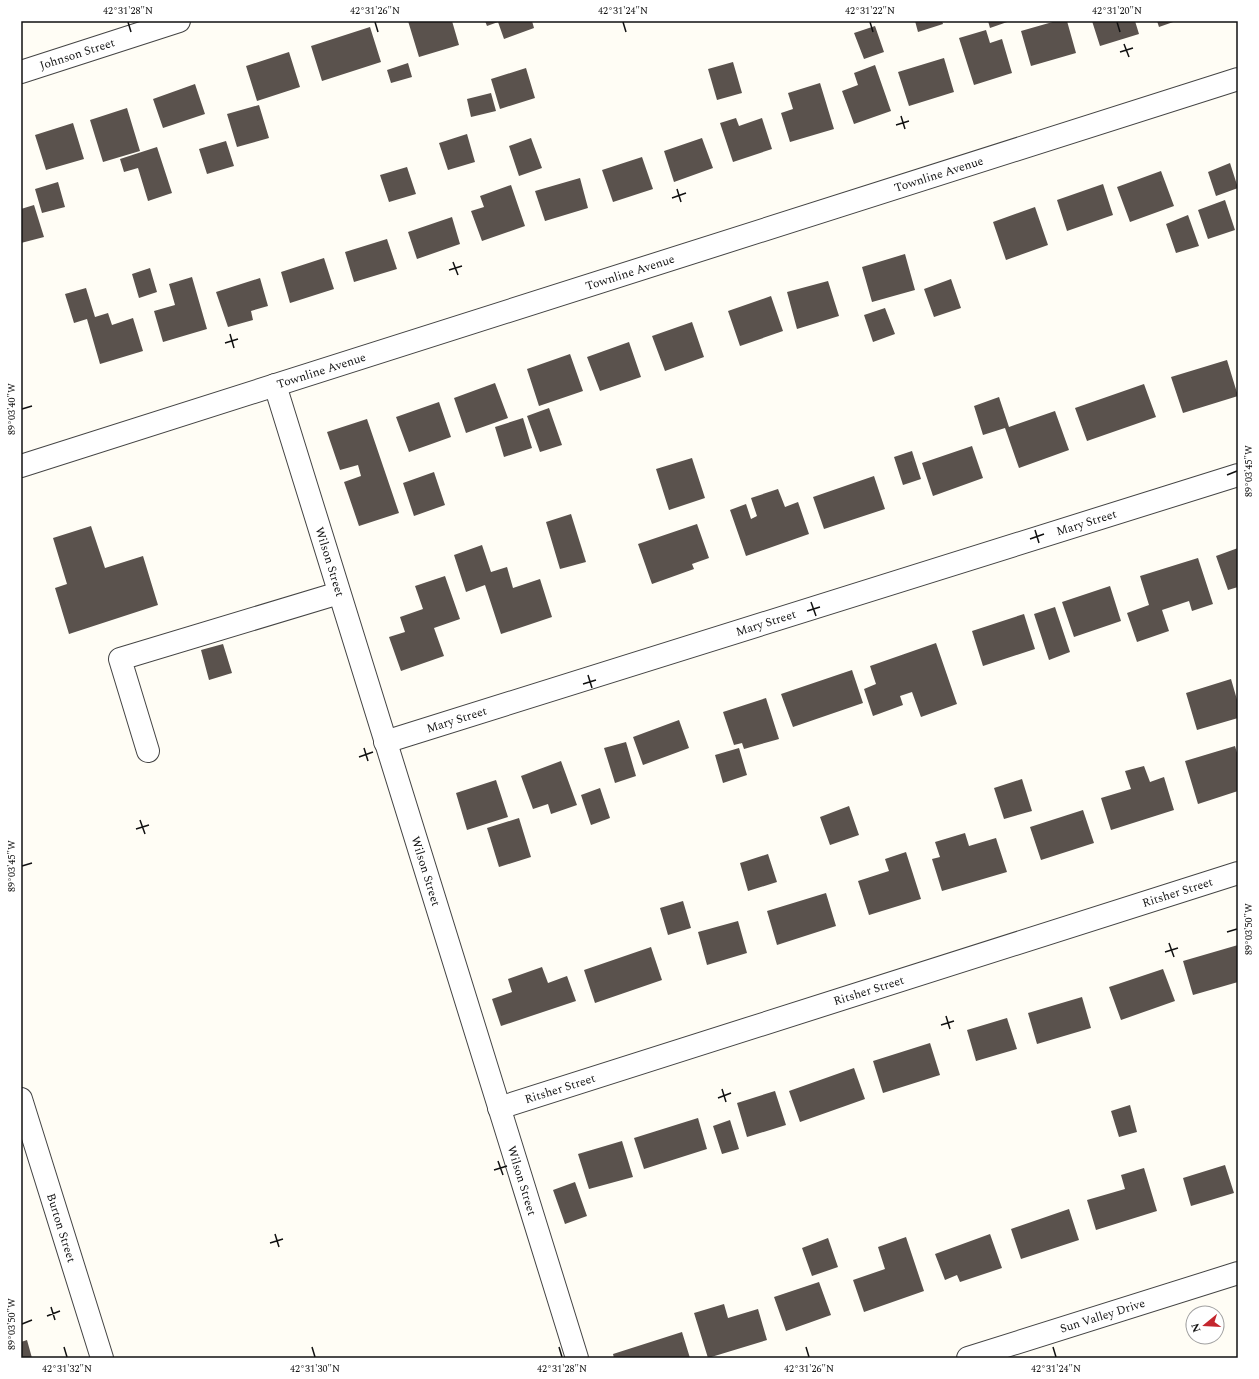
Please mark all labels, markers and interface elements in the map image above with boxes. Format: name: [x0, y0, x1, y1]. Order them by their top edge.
text: 42°31'28"N: [103, 3, 153, 19]
text: 42°31'26"N: [350, 3, 400, 19]
text: 42°31'24"N: [598, 3, 648, 19]
text: 42°31'22"N: [845, 3, 895, 19]
text: 42°31'20"N: [1092, 3, 1142, 19]
street label: Johnson Street: [37, 33, 117, 75]
street label: Townline Avenue: [892, 151, 986, 198]
street label: Townline Avenue: [583, 250, 677, 296]
street label: Townline Avenue: [274, 348, 369, 394]
text: 89°03'40"W: [4, 383, 20, 435]
text: 89°03'45"W: [1241, 445, 1257, 497]
street label: Mary Street: [1054, 505, 1119, 541]
street label: Wilson Street: [310, 525, 349, 599]
street label: Mary Street: [733, 605, 799, 642]
street label: Mary Street: [424, 702, 489, 738]
street label: Wilson Street: [406, 834, 445, 909]
text: 89°03'45"W: [4, 840, 20, 892]
street label: Ritsher Street: [1140, 873, 1215, 913]
text: 89°03'50"W: [1241, 903, 1257, 955]
street label: Ritsher Street: [831, 971, 907, 1011]
street label: Ritsher Street: [522, 1069, 598, 1109]
street label: Wilson Street: [502, 1143, 541, 1218]
street label: Burton Street: [41, 1191, 81, 1265]
street label: Sun Valley Drive: [1058, 1294, 1148, 1338]
text: 89°03'50"W: [4, 1298, 20, 1350]
north arrow: [1185, 1305, 1225, 1345]
text: N: [1186, 1321, 1205, 1335]
text: 42°31'32"N: [42, 1361, 92, 1377]
text: 42°31'30"N: [290, 1361, 340, 1377]
text: 42°31'28"N: [537, 1361, 587, 1377]
text: 42°31'26"N: [784, 1361, 834, 1377]
text: 42°31'24"N: [1031, 1361, 1081, 1377]

